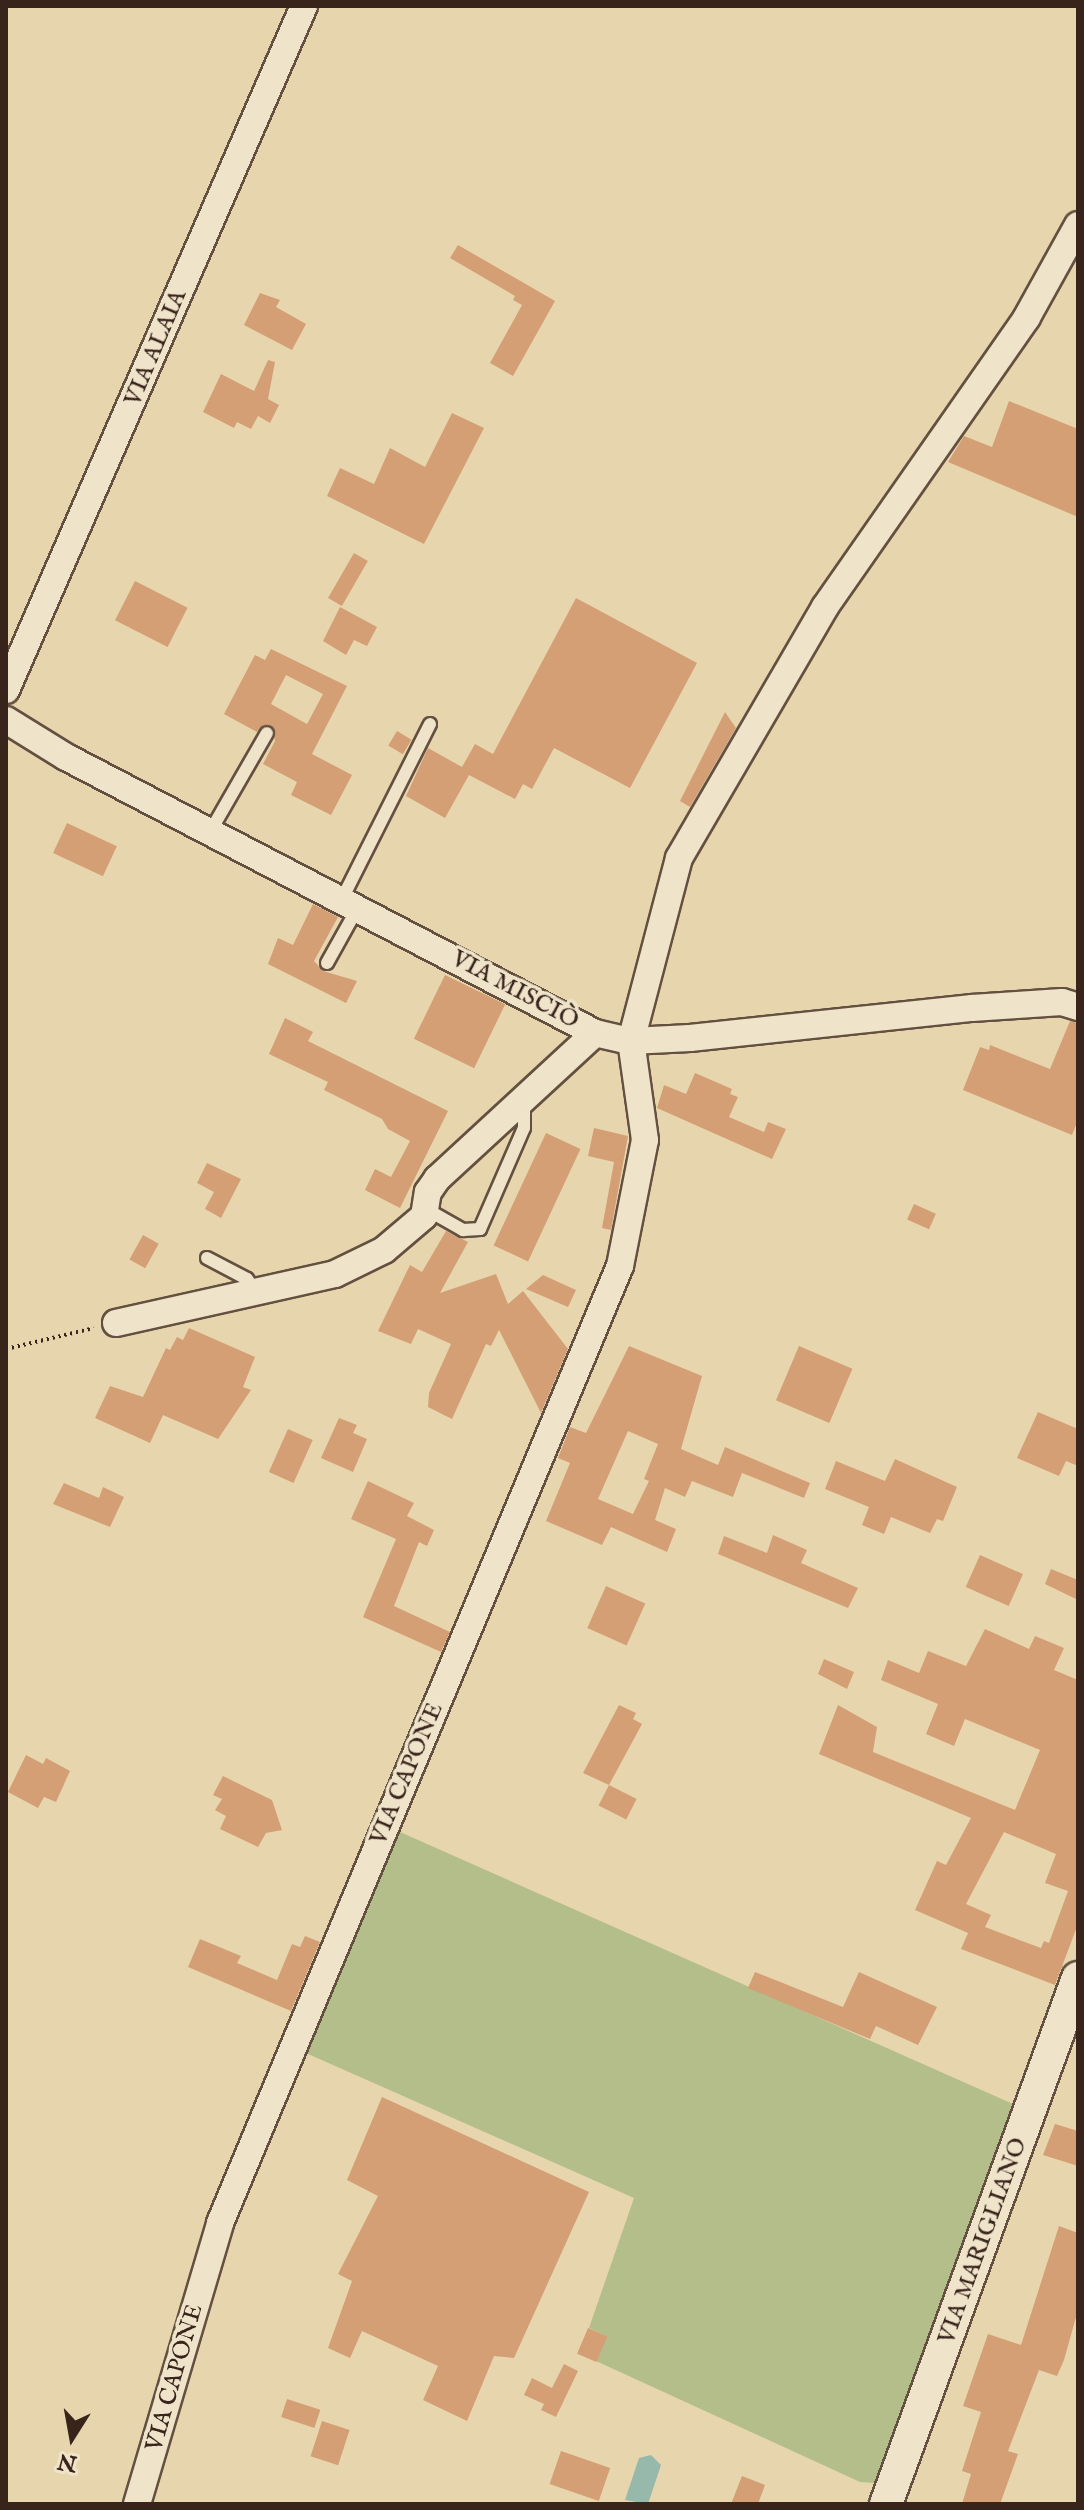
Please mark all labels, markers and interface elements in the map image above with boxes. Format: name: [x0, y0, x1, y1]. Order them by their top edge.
street label: VIA ALAIA: [119, 286, 193, 410]
street label: VIA MISCIÒ: [447, 944, 583, 1036]
street label: VIA CAPONE: [364, 1699, 450, 1849]
street label: VIA MARIGLIANO: [932, 2134, 1034, 2348]
street label: VIA CAPONE: [140, 2301, 210, 2455]
north arrow: [32, 2398, 112, 2478]
text: N: [55, 2446, 79, 2477]

